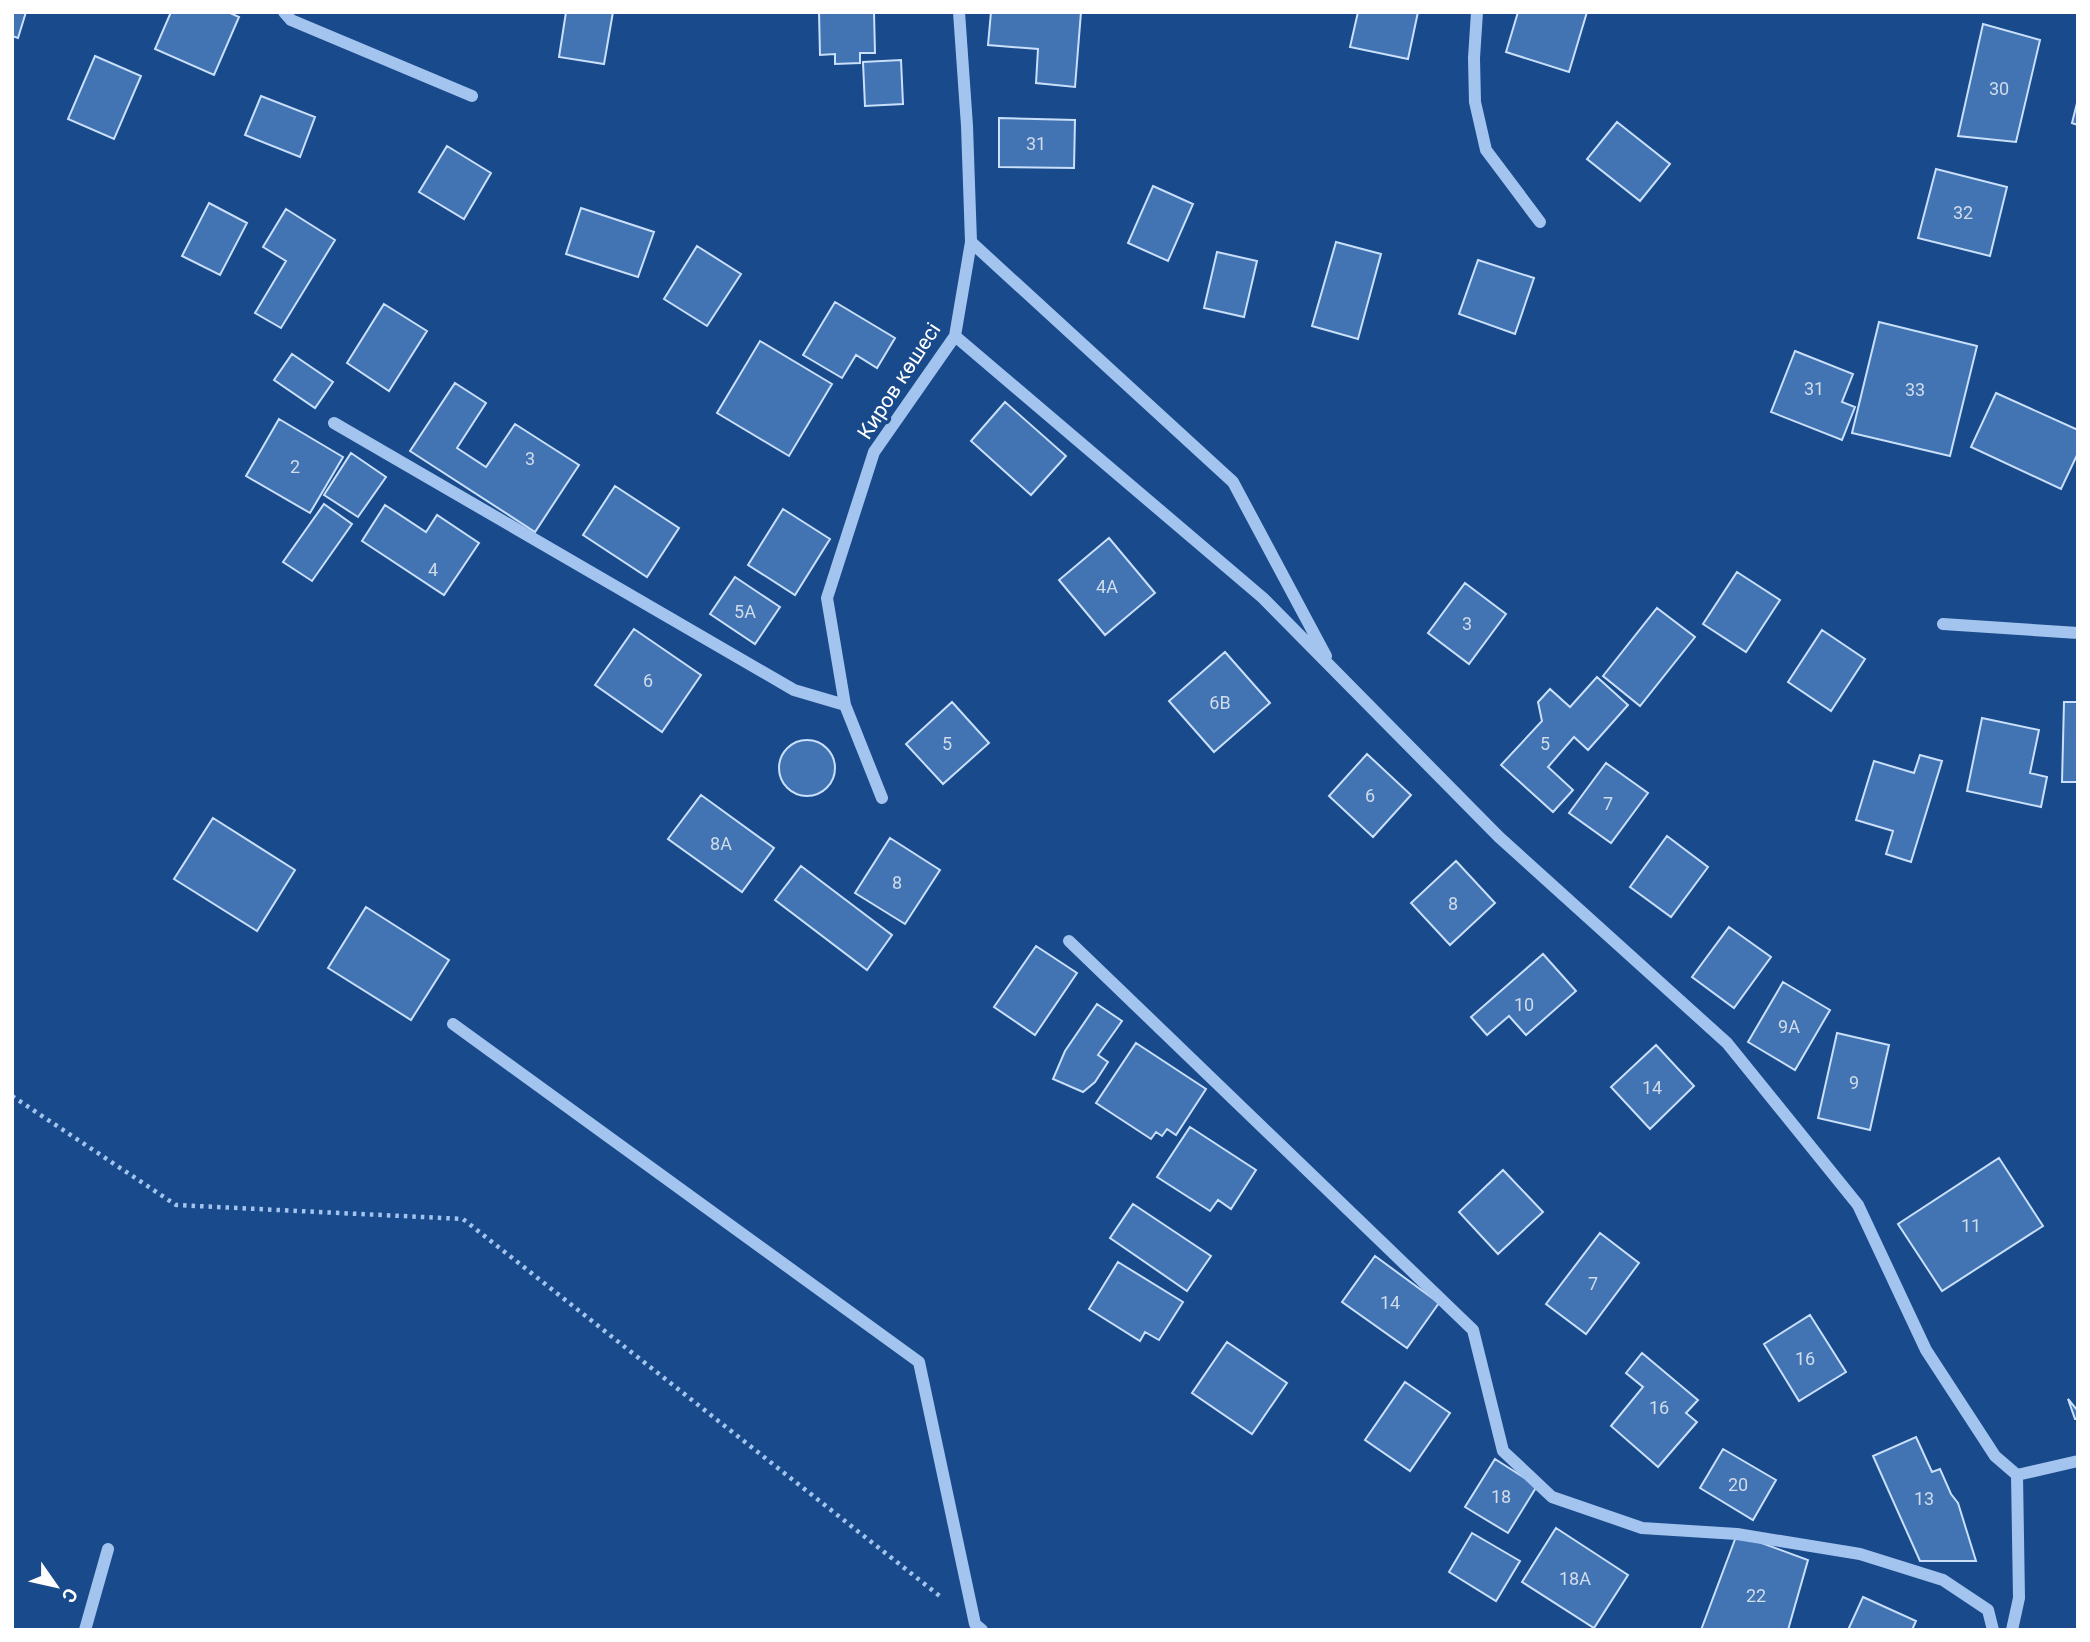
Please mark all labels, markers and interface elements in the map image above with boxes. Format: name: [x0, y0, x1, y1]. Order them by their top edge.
house number: 30: [1989, 78, 2009, 99]
house number: 31: [1026, 133, 1046, 154]
house number: 32: [1953, 202, 1973, 223]
street label: Киров көшесі: [853, 318, 945, 444]
house number: 31: [1804, 378, 1824, 399]
house number: 33: [1905, 379, 1925, 400]
house number: 3: [525, 448, 535, 469]
house number: 2: [290, 456, 300, 477]
house number: 4: [428, 559, 438, 580]
house number: 4A: [1096, 576, 1118, 597]
house number: 5A: [734, 601, 756, 622]
house number: 3: [1462, 613, 1472, 634]
house number: 6: [643, 670, 653, 691]
house number: 6B: [1209, 692, 1231, 713]
house number: 5: [942, 733, 952, 754]
house number: 5: [1540, 733, 1550, 754]
house number: 6: [1365, 785, 1375, 806]
house number: 7: [1603, 793, 1613, 814]
house number: 8A: [710, 833, 732, 854]
house number: 8: [892, 872, 902, 893]
house number: 8: [1448, 893, 1458, 914]
house number: 10: [1514, 994, 1534, 1015]
house number: 9А: [1778, 1016, 1800, 1037]
house number: 9: [1849, 1072, 1859, 1093]
house number: 14: [1642, 1077, 1662, 1098]
house number: 11: [1961, 1215, 1981, 1236]
house number: 7: [1588, 1273, 1598, 1294]
house number: 14: [1380, 1292, 1400, 1313]
house number: 16: [1795, 1348, 1815, 1369]
house number: 16: [1649, 1397, 1669, 1418]
house number: 20: [1728, 1474, 1748, 1495]
house number: 18: [1491, 1486, 1511, 1507]
house number: 13: [1914, 1488, 1934, 1509]
north arrow: [21, 1551, 91, 1621]
house number: 18A: [1559, 1568, 1591, 1589]
text: С: [57, 1584, 83, 1607]
house number: 22: [1746, 1585, 1766, 1606]

